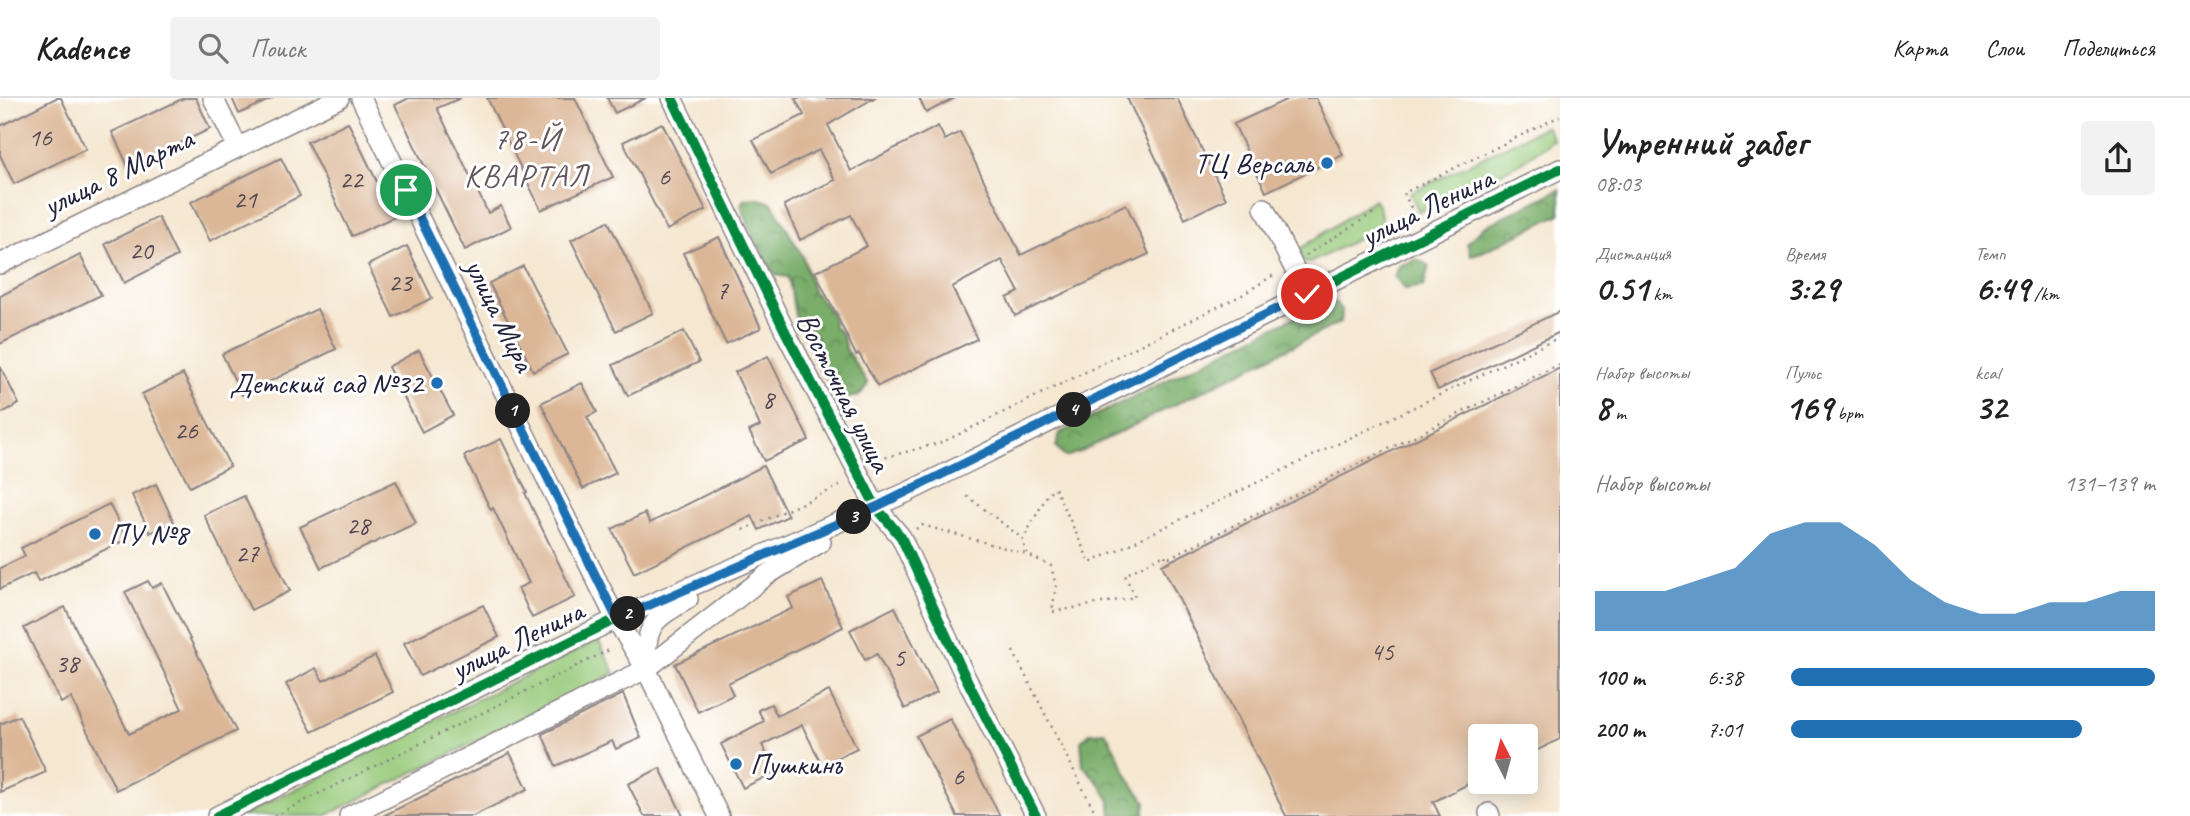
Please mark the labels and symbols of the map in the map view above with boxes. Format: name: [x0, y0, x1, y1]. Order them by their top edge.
district label: 78-Й КВАРТАЛ: [464, 118, 590, 196]
street label: улица 8 Марта: [35, 119, 201, 225]
house number: 16: [28, 121, 53, 154]
place label: ТЦ Версаль: [1194, 144, 1315, 182]
marker: ТЦ Версаль: [1319, 155, 1335, 171]
street label: улица Ленина: [1353, 157, 1502, 256]
pin: [376, 160, 436, 220]
house number: 6: [658, 160, 671, 193]
house number: 22: [339, 163, 365, 196]
house number: 21: [233, 183, 258, 216]
house number: 20: [129, 234, 155, 267]
street label: улица Мира: [456, 251, 544, 379]
pin: [1277, 264, 1337, 324]
house number: 23: [388, 266, 414, 299]
house number: 7: [716, 274, 729, 307]
street label: Восточная улица: [788, 306, 901, 480]
place label: Детский сад №32: [229, 364, 425, 402]
marker: Детский сад №32: [429, 375, 445, 391]
house number: 8: [762, 383, 776, 416]
pin: 4: [1056, 392, 1092, 428]
pin: 1: [496, 394, 530, 428]
house number: 26: [174, 414, 199, 447]
pin: 3: [836, 500, 872, 534]
house number: 28: [346, 509, 372, 542]
place label: ПУ №8: [109, 515, 190, 553]
marker: ПУ №8: [87, 526, 103, 542]
house number: 27: [235, 537, 260, 570]
street label: улица Ленина: [443, 590, 592, 689]
pin: 2: [610, 596, 646, 632]
house number: 45: [1370, 635, 1395, 668]
house number: 5: [893, 641, 906, 674]
house number: 38: [55, 647, 81, 680]
north arrow: [1468, 724, 1538, 794]
place label: Пушкинъ: [750, 745, 844, 783]
marker: Пушкинъ: [728, 756, 744, 772]
house number: 6: [952, 760, 965, 793]

